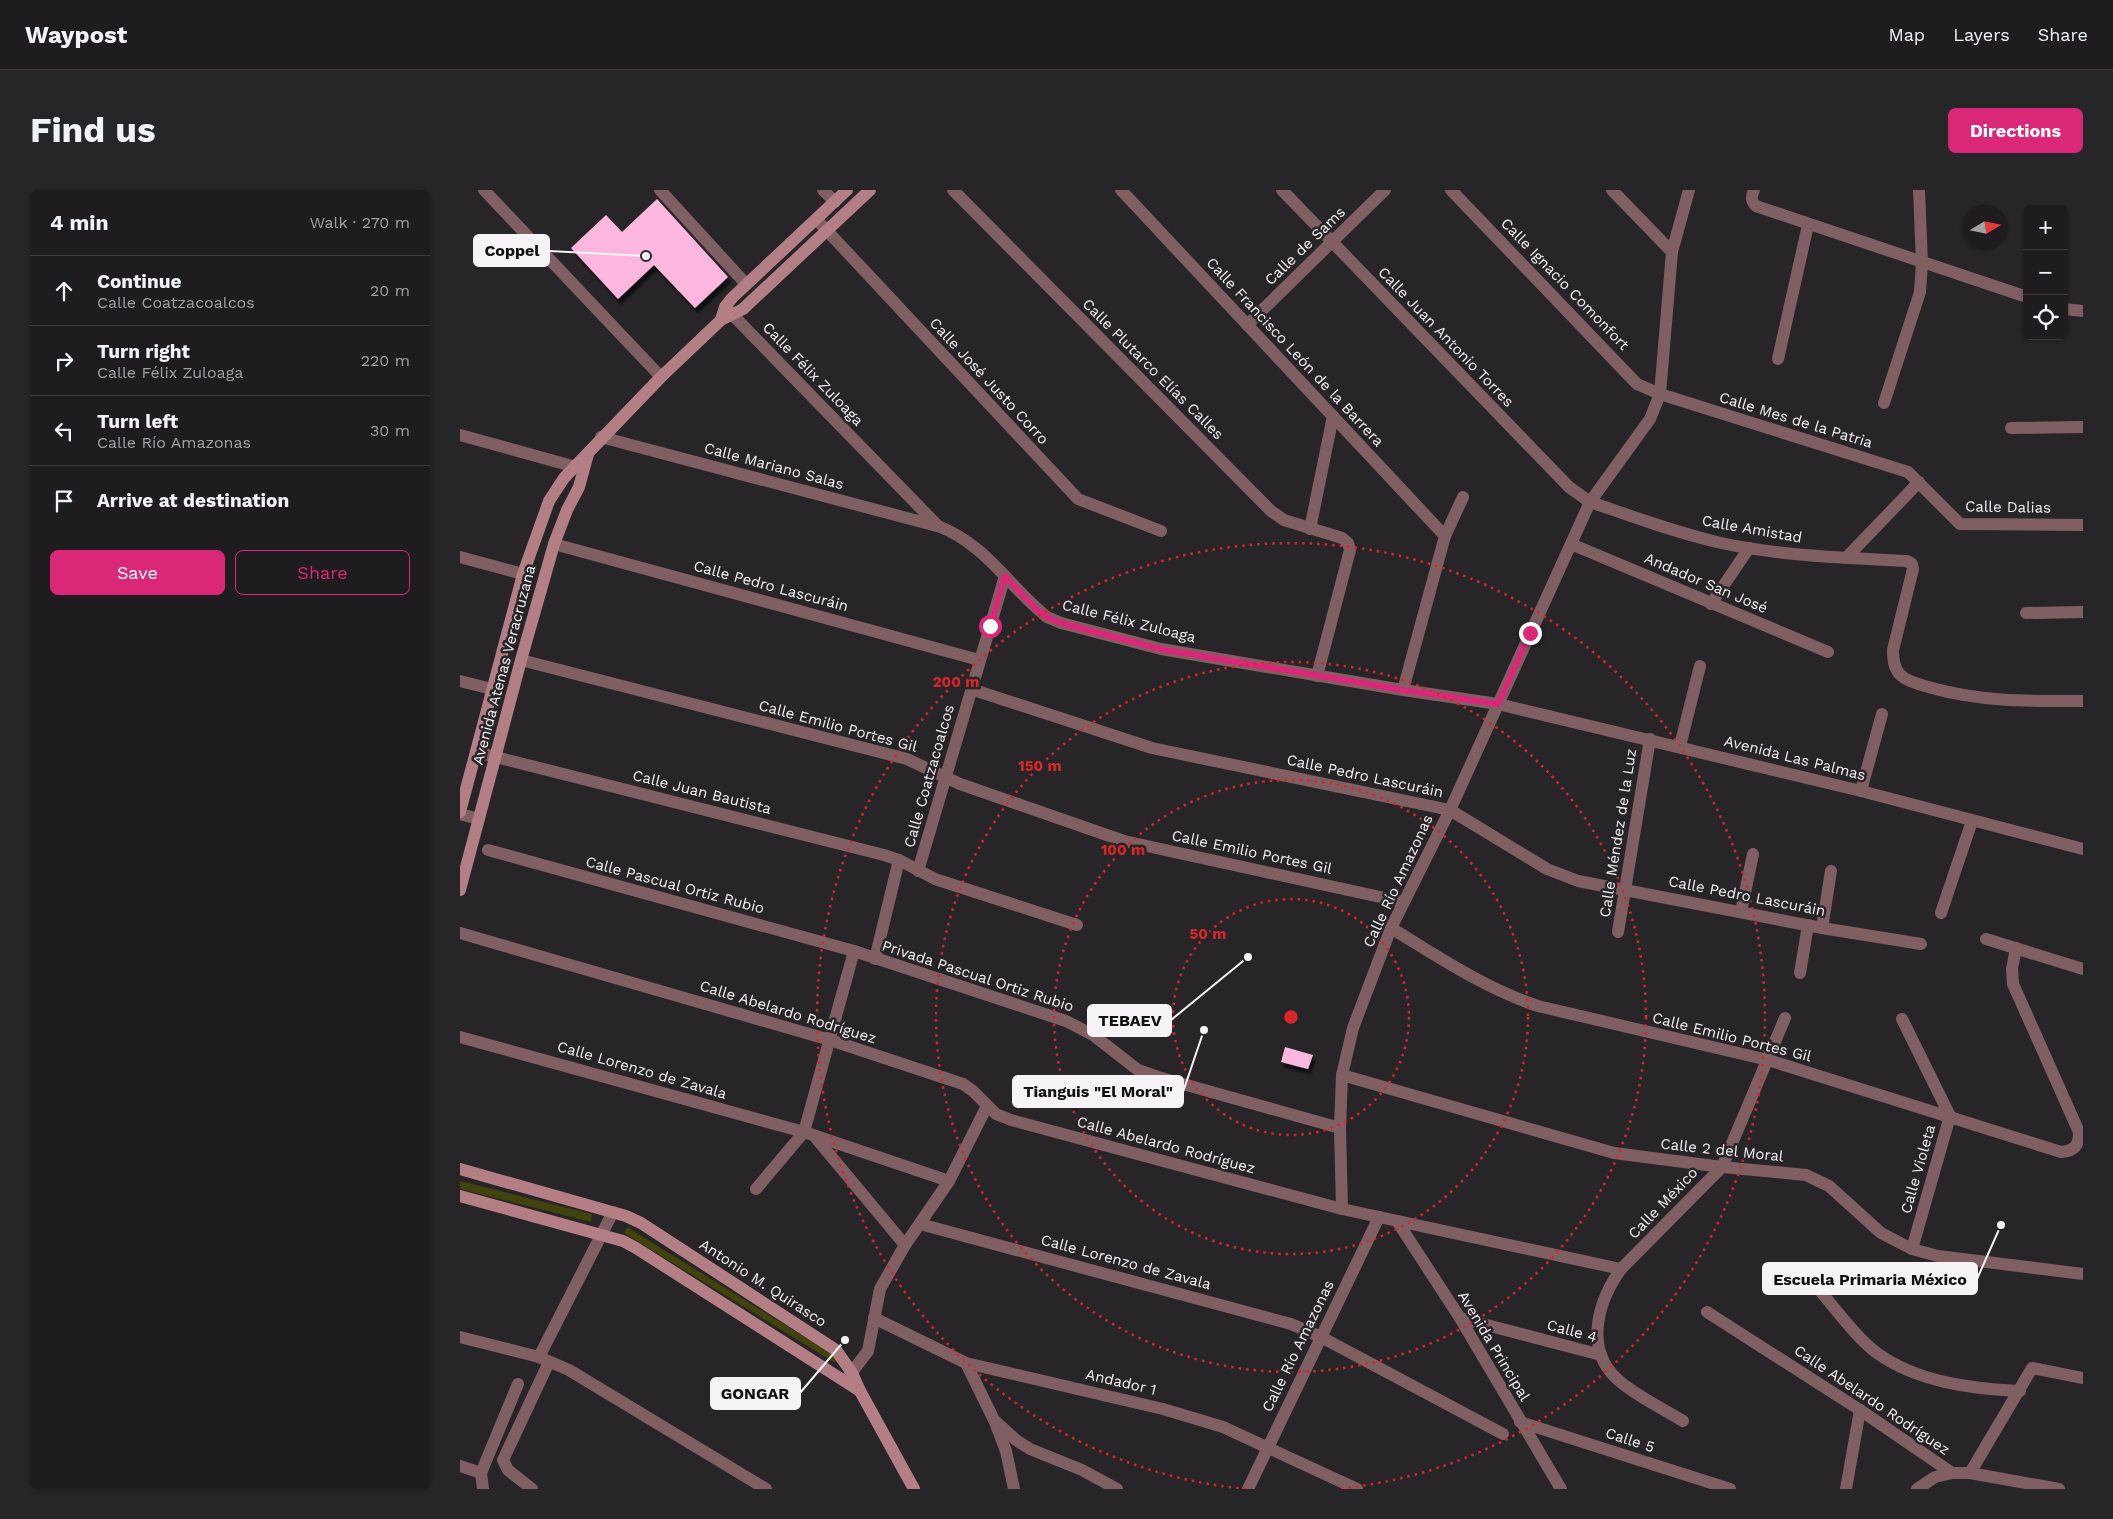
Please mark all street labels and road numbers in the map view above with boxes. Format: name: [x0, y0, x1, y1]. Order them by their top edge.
street label: Calle de Sams: [1261, 203, 1349, 289]
street label: Calle Ignacio Comonfort: [1497, 214, 1633, 354]
street label: Calle Francisco León de la Barrera: [1203, 254, 1388, 451]
street label: Calle Juan Antonio Torres: [1374, 263, 1518, 411]
street label: Calle Plutarco Elías Calles: [1079, 295, 1227, 443]
street label: Calle José Justo Corro: [926, 314, 1052, 448]
street label: Calle Félix Zuloaga: [759, 318, 867, 430]
street label: Calle Mes de la Patria: [1717, 388, 1875, 452]
street label: Calle Mariano Salas: [702, 439, 846, 493]
street label: Calle Dalias: [1965, 497, 2051, 517]
street label: Calle Amistad: [1701, 511, 1803, 547]
street label: Andador San José: [1642, 549, 1770, 617]
street label: Calle Pedro Lascuráin: [692, 557, 850, 615]
street label: Avenida Atenas Veracruzana: [469, 563, 539, 767]
street label: Calle Félix Zuloaga: [1060, 596, 1198, 646]
street label: Calle Emilio Portes Gil: [757, 696, 920, 756]
street label: Calle Coatzacoalcos: [900, 702, 958, 850]
street label: Avenida Las Palmas: [1722, 732, 1868, 784]
street label: Calle Méndez de la Luz: [1596, 747, 1640, 919]
street label: Calle Pedro Lascuráin: [1285, 751, 1445, 801]
street label: Calle Juan Bautista: [631, 766, 774, 818]
street label: Calle Río Amazonas: [1359, 812, 1437, 950]
street label: Calle Emilio Portes Gil: [1170, 826, 1334, 878]
street label: Calle Pascual Ortiz Rubio: [584, 852, 766, 918]
street label: Calle Pedro Lascuráin: [1667, 872, 1827, 920]
street label: Privada Pascual Ortiz Rubio: [880, 936, 1076, 1016]
street label: Calle Abelardo Rodríguez: [698, 977, 878, 1047]
street label: Calle Emilio Portes Gil: [1651, 1009, 1814, 1066]
street label: Calle Lorenzo de Zavala: [555, 1037, 729, 1103]
street label: Calle Abelardo Rodríguez: [1075, 1113, 1257, 1177]
street label: Calle Violeta: [1897, 1122, 1939, 1216]
street label: Calle 2 del Moral: [1660, 1135, 1785, 1165]
street label: Calle México: [1625, 1164, 1701, 1242]
street label: Calle Lorenzo de Zavala: [1039, 1231, 1213, 1294]
street label: Antonio M. Quirasco: [696, 1235, 830, 1331]
street label: Calle Río Amazonas: [1258, 1277, 1338, 1415]
street label: Avenida Principal: [1454, 1288, 1534, 1405]
street label: Calle 4: [1545, 1316, 1599, 1346]
street label: Calle Abelardo Rodríguez: [1791, 1341, 1953, 1459]
street label: Andador 1: [1084, 1365, 1158, 1399]
street label: Calle 5: [1603, 1424, 1657, 1456]

